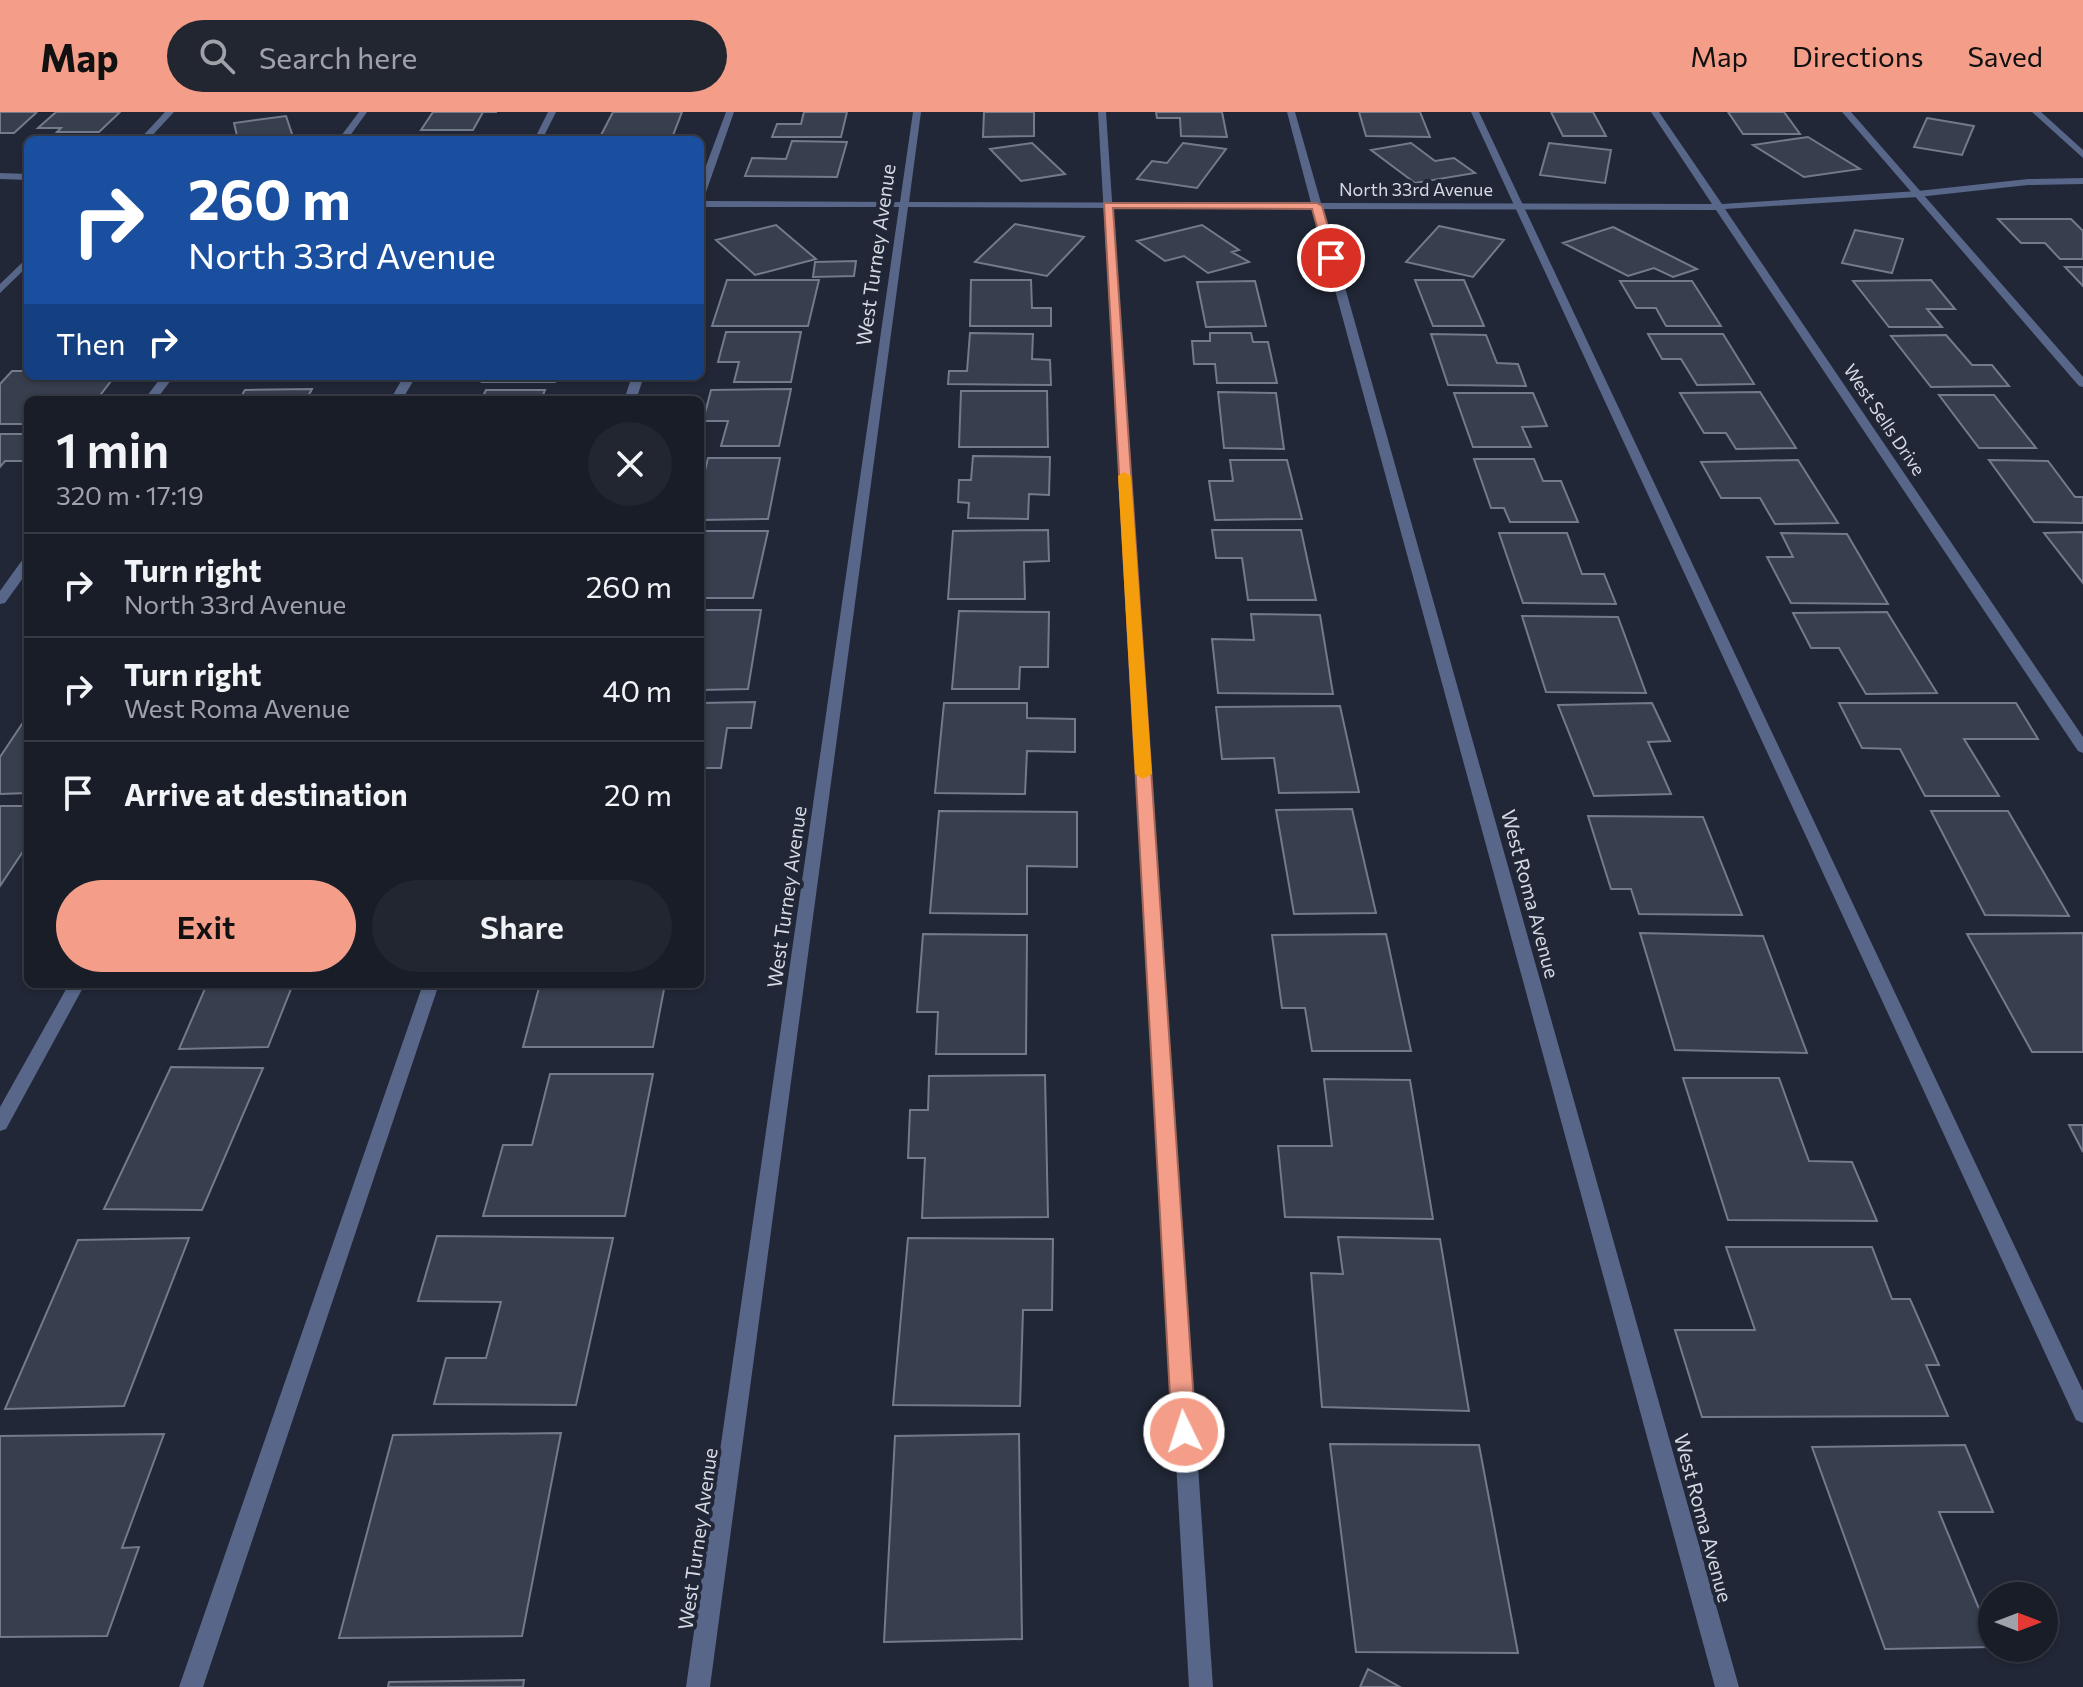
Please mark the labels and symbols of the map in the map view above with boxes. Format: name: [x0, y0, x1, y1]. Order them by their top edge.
street label: West Turney Avenue: [850, 162, 900, 347]
street label: North 33rd Avenue: [1339, 178, 1493, 200]
pin: [1297, 224, 1365, 292]
street label: West Sells Drive: [1839, 359, 1930, 479]
street label: West Turney Avenue: [761, 804, 811, 989]
street label: West Roma Avenue: [1497, 807, 1565, 981]
position arrow: [1142, 1390, 1226, 1474]
street label: West Roma Avenue: [1670, 1431, 1738, 1605]
street label: West Turney Avenue: [672, 1446, 722, 1631]
north arrow: [1978, 1582, 2058, 1662]

